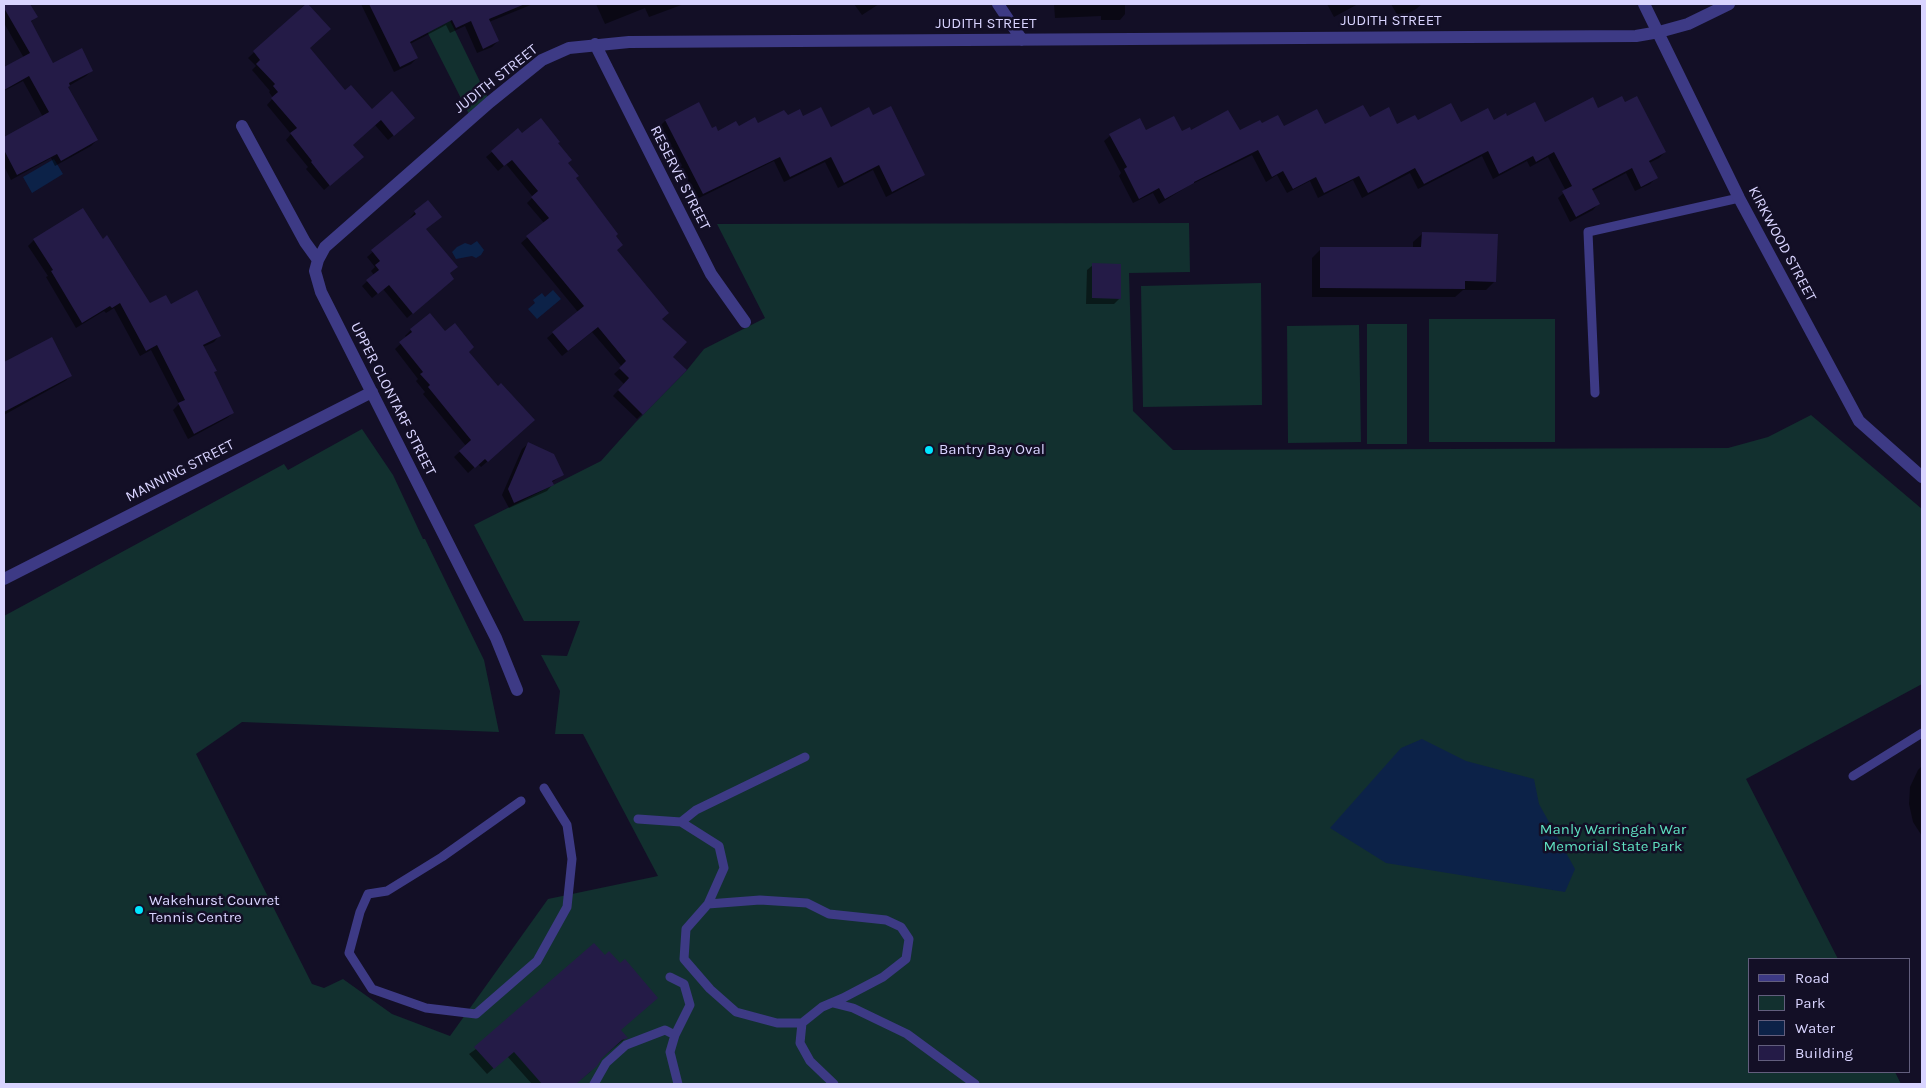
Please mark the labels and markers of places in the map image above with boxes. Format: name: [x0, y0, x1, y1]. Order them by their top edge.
place label: Bantry Bay Oval: [939, 441, 1045, 459]
marker: Bantry Bay Oval: [923, 444, 935, 456]
place label: Wakehurst Couvret Tennis Centre: [149, 892, 280, 927]
marker: Wakehurst Couvret Tennis Centre: [133, 904, 145, 916]

